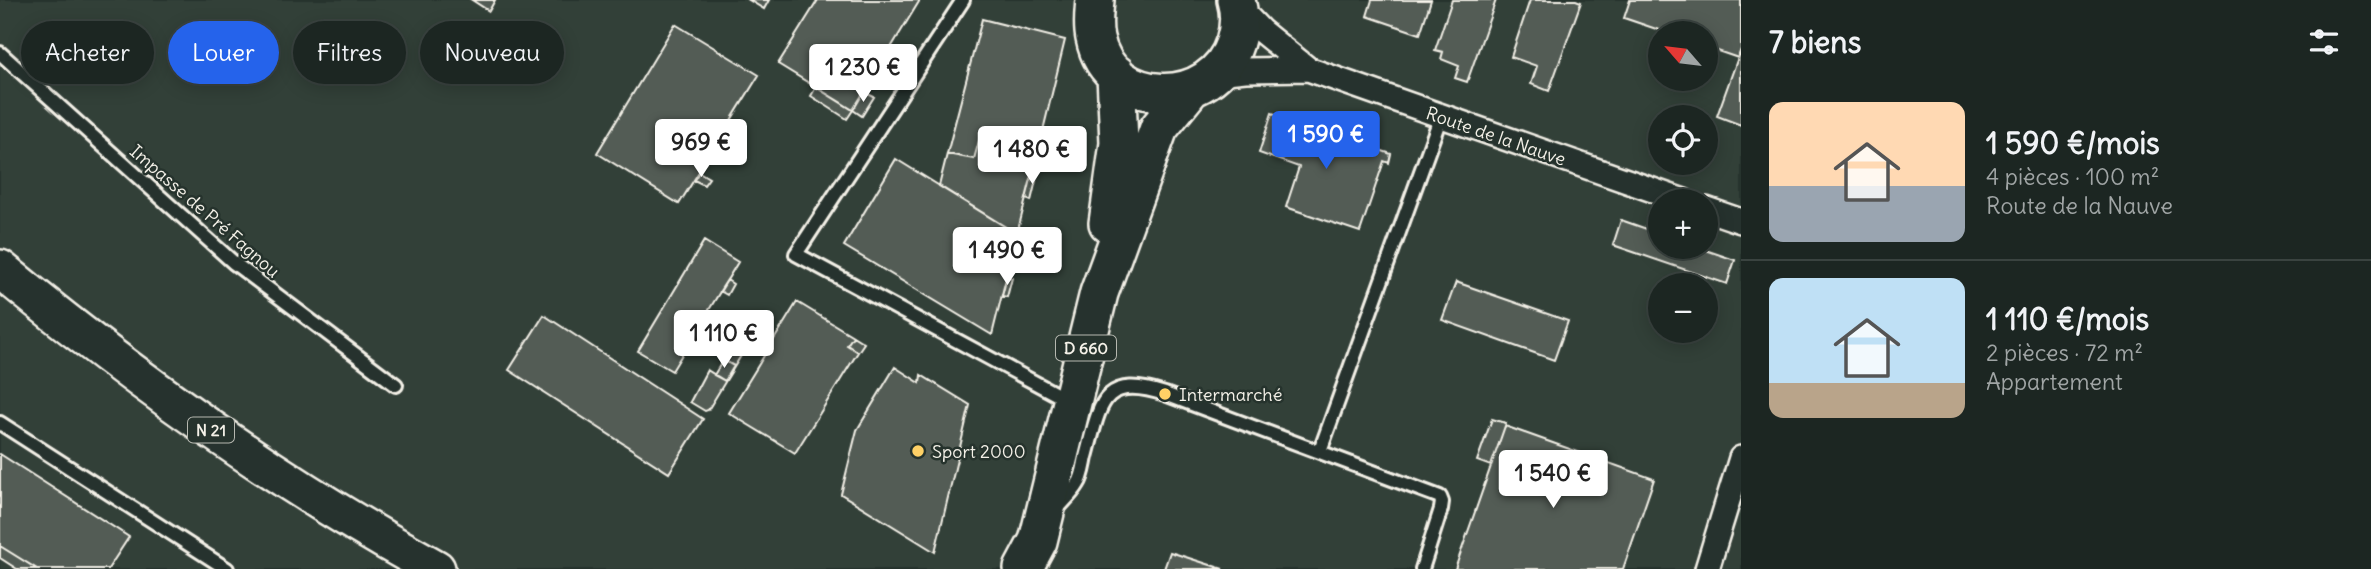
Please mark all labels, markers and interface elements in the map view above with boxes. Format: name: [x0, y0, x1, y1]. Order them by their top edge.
chip: Acheter: [21, 21, 154, 84]
chip: Louer: [168, 21, 279, 84]
chip: Filtres: [293, 21, 406, 84]
chip: Nouveau: [420, 21, 564, 84]
north arrow: [1648, 21, 1718, 91]
map controls: [1648, 21, 1718, 343]
text: 7 biens: [1769, 23, 1861, 61]
icon: filters: [2305, 23, 2343, 61]
pin: 1 230 €: [798, 44, 928, 104]
text: 1 230 €: [825, 52, 901, 81]
street label: Route de la Nauve: [1423, 101, 1569, 171]
button: locate: [1648, 105, 1718, 175]
pin: 1 590 €: [1261, 111, 1391, 171]
text: 1 590 €: [1288, 119, 1364, 148]
pin: 969 €: [652, 120, 750, 179]
text: 1 590 €/mois: [1986, 124, 2160, 162]
text: 969 €: [671, 127, 731, 156]
pin: 1 480 €: [967, 127, 1097, 186]
icon: home: [1825, 130, 1909, 214]
text: 1 480 €: [994, 134, 1070, 163]
street label: Impasse de Pré Fagnou: [125, 140, 285, 282]
text: 4 pièces · 100 m²: [1986, 162, 2159, 191]
button: +: [1648, 189, 1718, 259]
text: Route de la Nauve: [1986, 191, 2173, 220]
pin: 1 490 €: [942, 228, 1072, 287]
text: 1 490 €: [969, 235, 1045, 264]
button: −: [1648, 273, 1718, 343]
text: 1 110 €/mois: [1986, 300, 2149, 338]
icon: home: [1825, 306, 1909, 390]
pin: 1 110 €: [659, 310, 789, 370]
text: 1 110 €: [690, 318, 758, 347]
road number: D 660: [1056, 336, 1116, 360]
text: 2 pièces · 72 m²: [1986, 338, 2143, 367]
text: Appartement: [1986, 367, 2123, 396]
place label: Intermarché: [1179, 383, 1282, 406]
marker: Intermarché: [1157, 386, 1173, 402]
road number: N 21: [188, 418, 234, 442]
place label: Sport 2000: [932, 440, 1025, 463]
marker: Sport 2000: [910, 443, 926, 459]
pin: 1 540 €: [1488, 450, 1618, 510]
text: 1 540 €: [1515, 458, 1591, 487]

